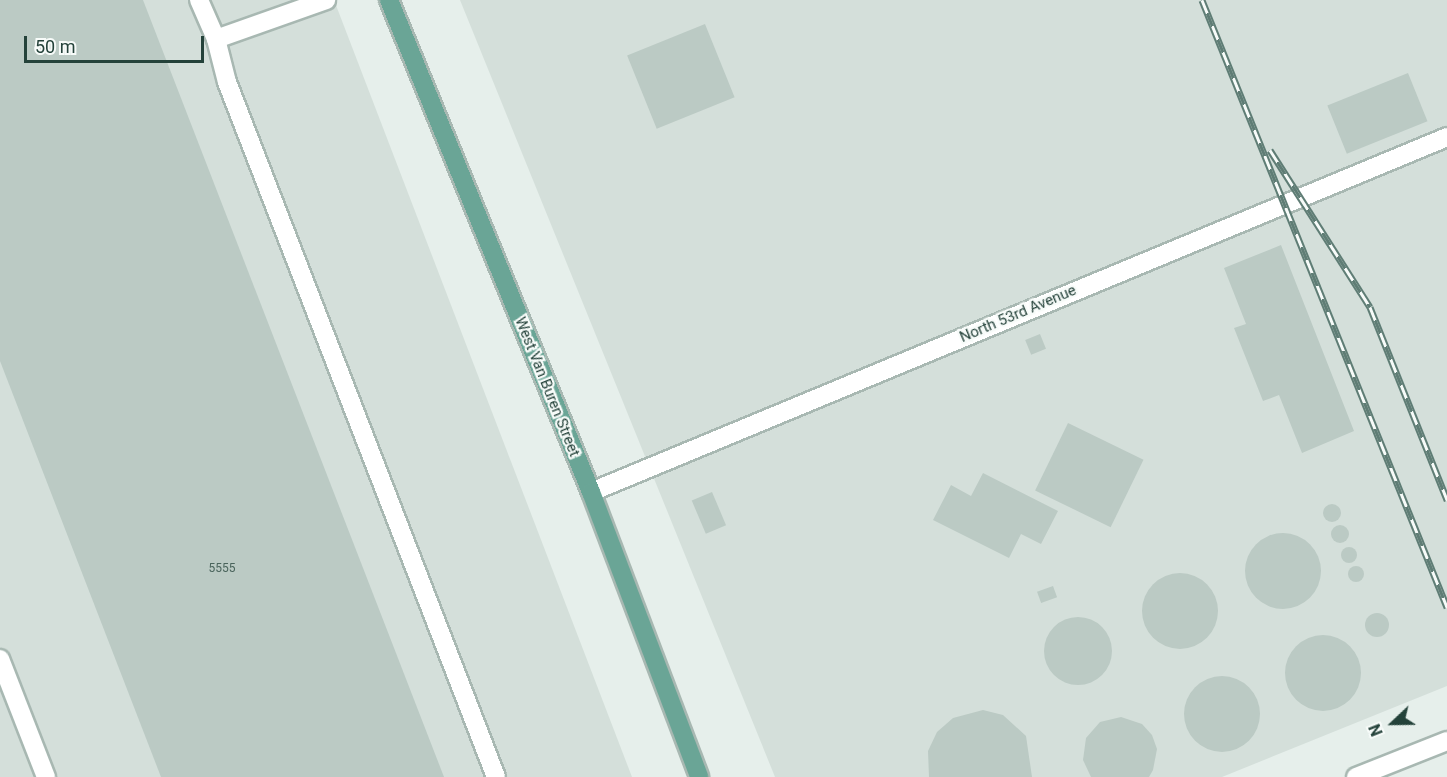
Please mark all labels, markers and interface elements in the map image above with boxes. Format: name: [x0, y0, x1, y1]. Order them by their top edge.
scale bar: [27, 24, 207, 62]
text: 50 m: [35, 36, 75, 57]
street label: North 53rd Avenue: [957, 281, 1079, 347]
street label: West Van Buren Street: [511, 315, 583, 459]
house number: 5555: [209, 562, 235, 576]
north arrow: [1363, 693, 1423, 753]
text: N: [1365, 721, 1387, 739]

